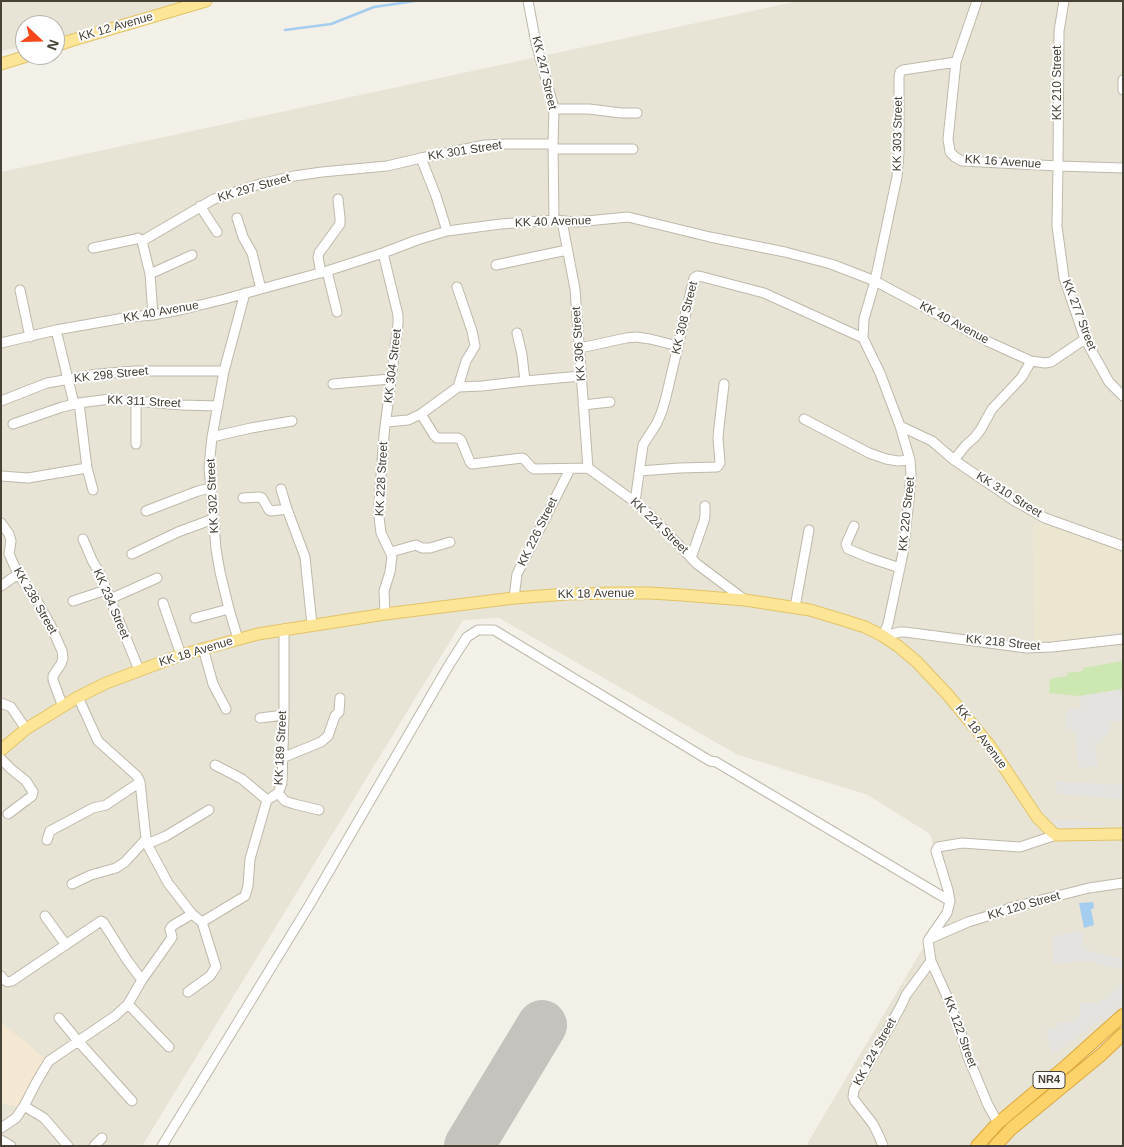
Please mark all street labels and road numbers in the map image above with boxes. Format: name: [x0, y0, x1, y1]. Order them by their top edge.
street label: KK 12 Avenue: [77, 10, 155, 44]
street label: KK 247 Street: [529, 35, 559, 111]
street label: KK 210 Street: [1051, 46, 1065, 120]
street label: KK 303 Street: [890, 97, 906, 171]
street label: KK 301 Street: [427, 138, 503, 164]
street label: KK 16 Avenue: [964, 152, 1042, 172]
street label: KK 297 Street: [216, 171, 292, 205]
street label: KK 40 Avenue: [515, 213, 591, 231]
street label: KK 277 Street: [1059, 278, 1099, 352]
street label: KK 308 Street: [669, 280, 701, 356]
street label: KK 40 Avenue: [122, 298, 200, 326]
street label: KK 40 Avenue: [917, 299, 991, 347]
street label: KK 306 Street: [569, 306, 589, 382]
street label: KK 304 Street: [381, 328, 405, 404]
street label: KK 298 Street: [73, 364, 149, 386]
street label: KK 311 Street: [107, 393, 181, 411]
street label: KK 228 Street: [373, 441, 391, 517]
street label: KK 302 Street: [204, 458, 222, 534]
street label: KK 310 Street: [974, 469, 1044, 521]
street label: KK 220 Street: [896, 476, 918, 552]
street label: KK 226 Street: [515, 495, 561, 569]
street label: KK 224 Street: [627, 495, 691, 557]
street label: KK 236 Street: [10, 565, 60, 637]
street label: KK 234 Street: [90, 567, 132, 641]
street label: KK 18 Avenue: [558, 586, 634, 602]
street label: KK 218 Street: [965, 632, 1041, 654]
street label: KK 18 Avenue: [157, 634, 235, 670]
street label: KK 18 Avenue: [952, 702, 1010, 772]
street label: KK 189 Street: [272, 710, 290, 786]
street label: KK 120 Street: [986, 889, 1062, 923]
street label: KK 122 Street: [940, 994, 980, 1070]
street label: KK 124 Street: [851, 1016, 899, 1088]
road number: NR4: [1033, 1072, 1065, 1088]

